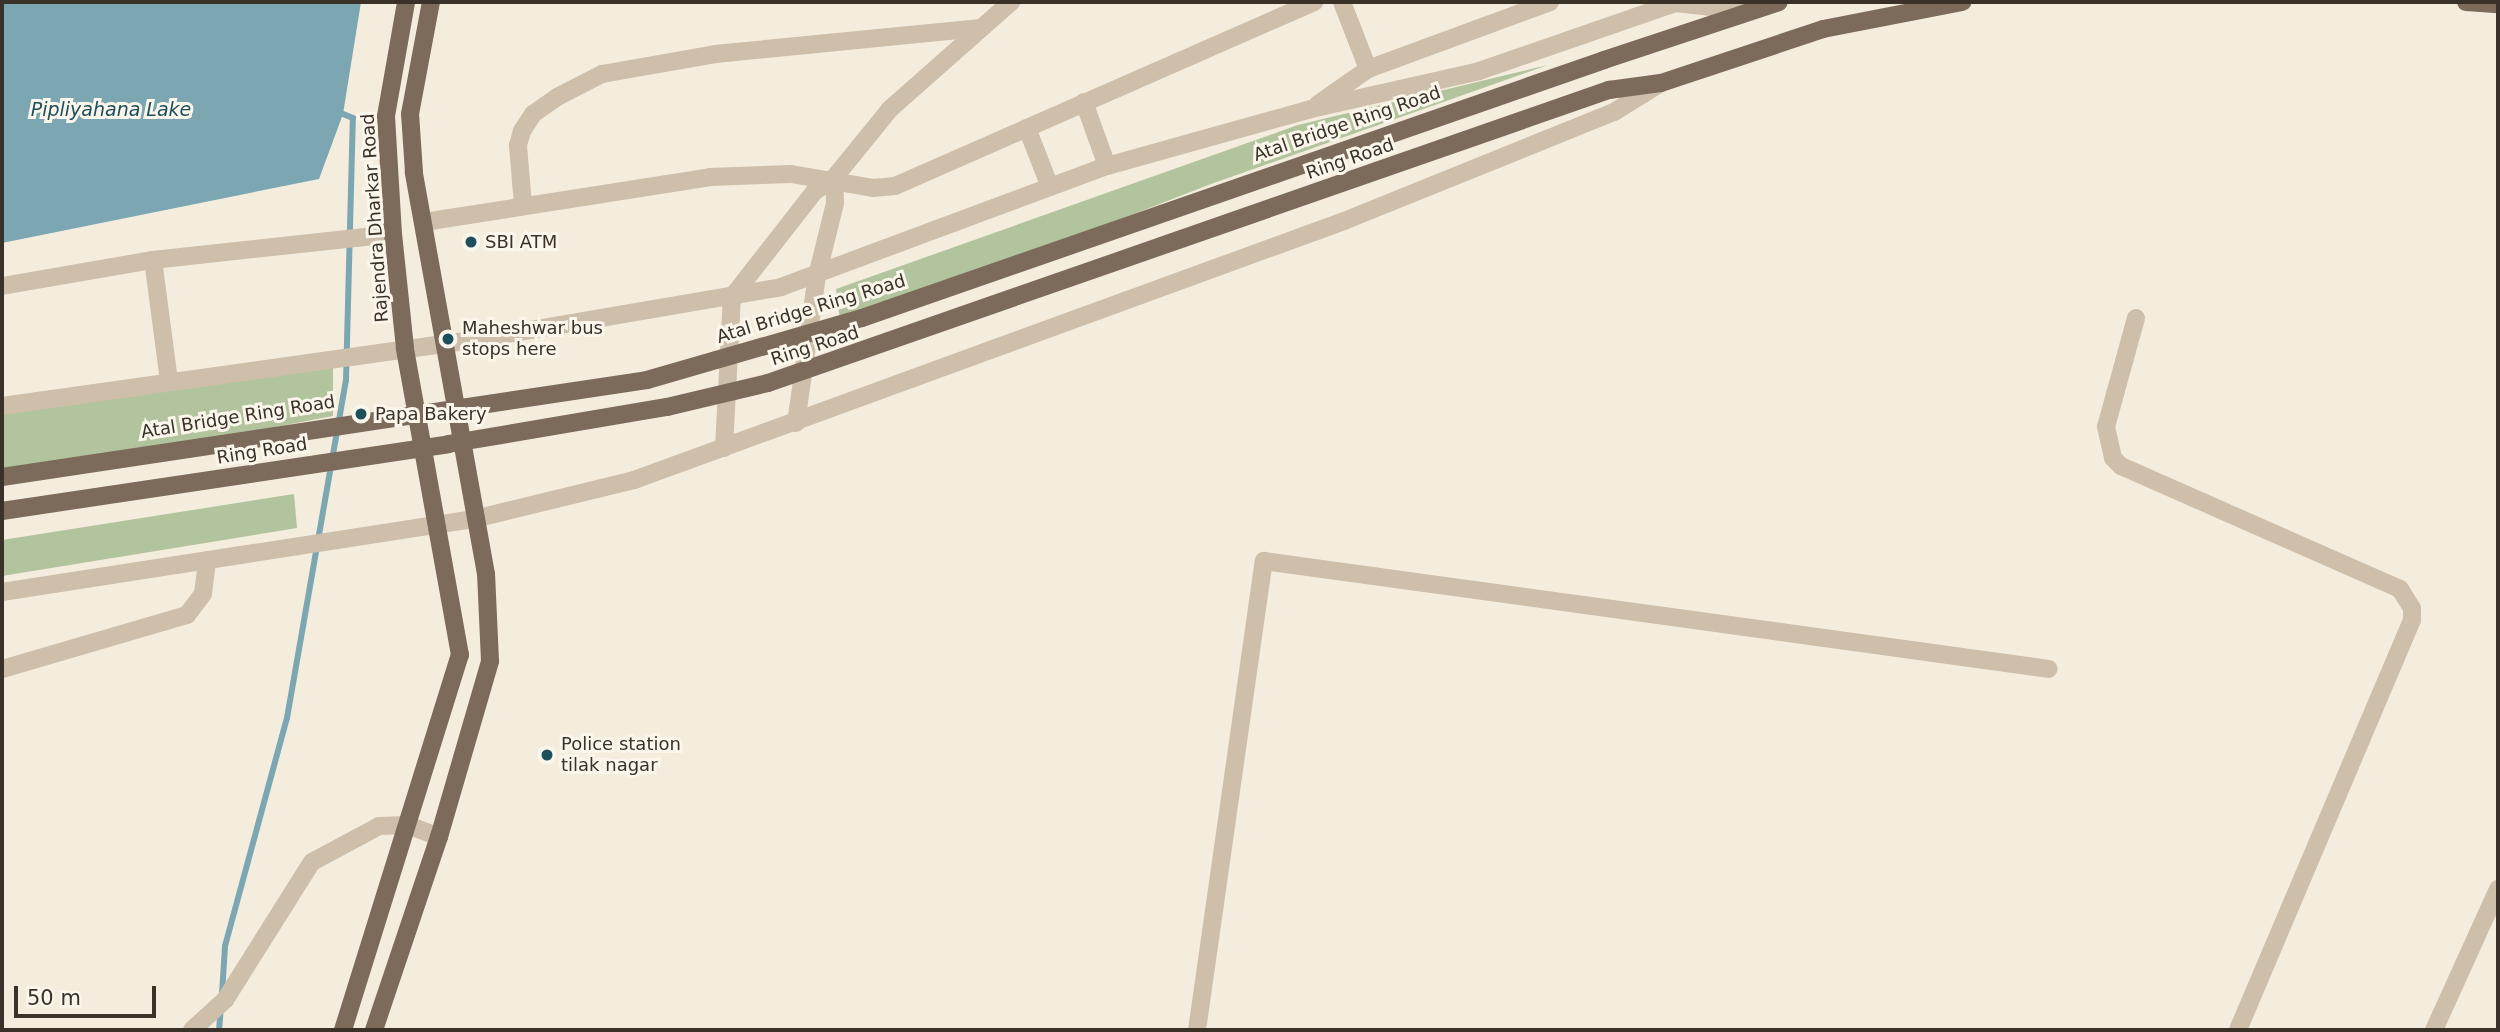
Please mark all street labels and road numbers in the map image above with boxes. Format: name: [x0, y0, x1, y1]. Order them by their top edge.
street label: Atal Bridge Ring Road: [1251, 82, 1443, 166]
street label: Rajendra Dharkar Road: [357, 113, 393, 323]
street label: Ring Road: [1303, 134, 1397, 184]
street label: Atal Bridge Ring Road: [714, 270, 908, 348]
street label: Ring Road: [768, 322, 862, 370]
street label: Atal Bridge Ring Road: [139, 391, 337, 443]
street label: Ring Road: [215, 433, 309, 469]

